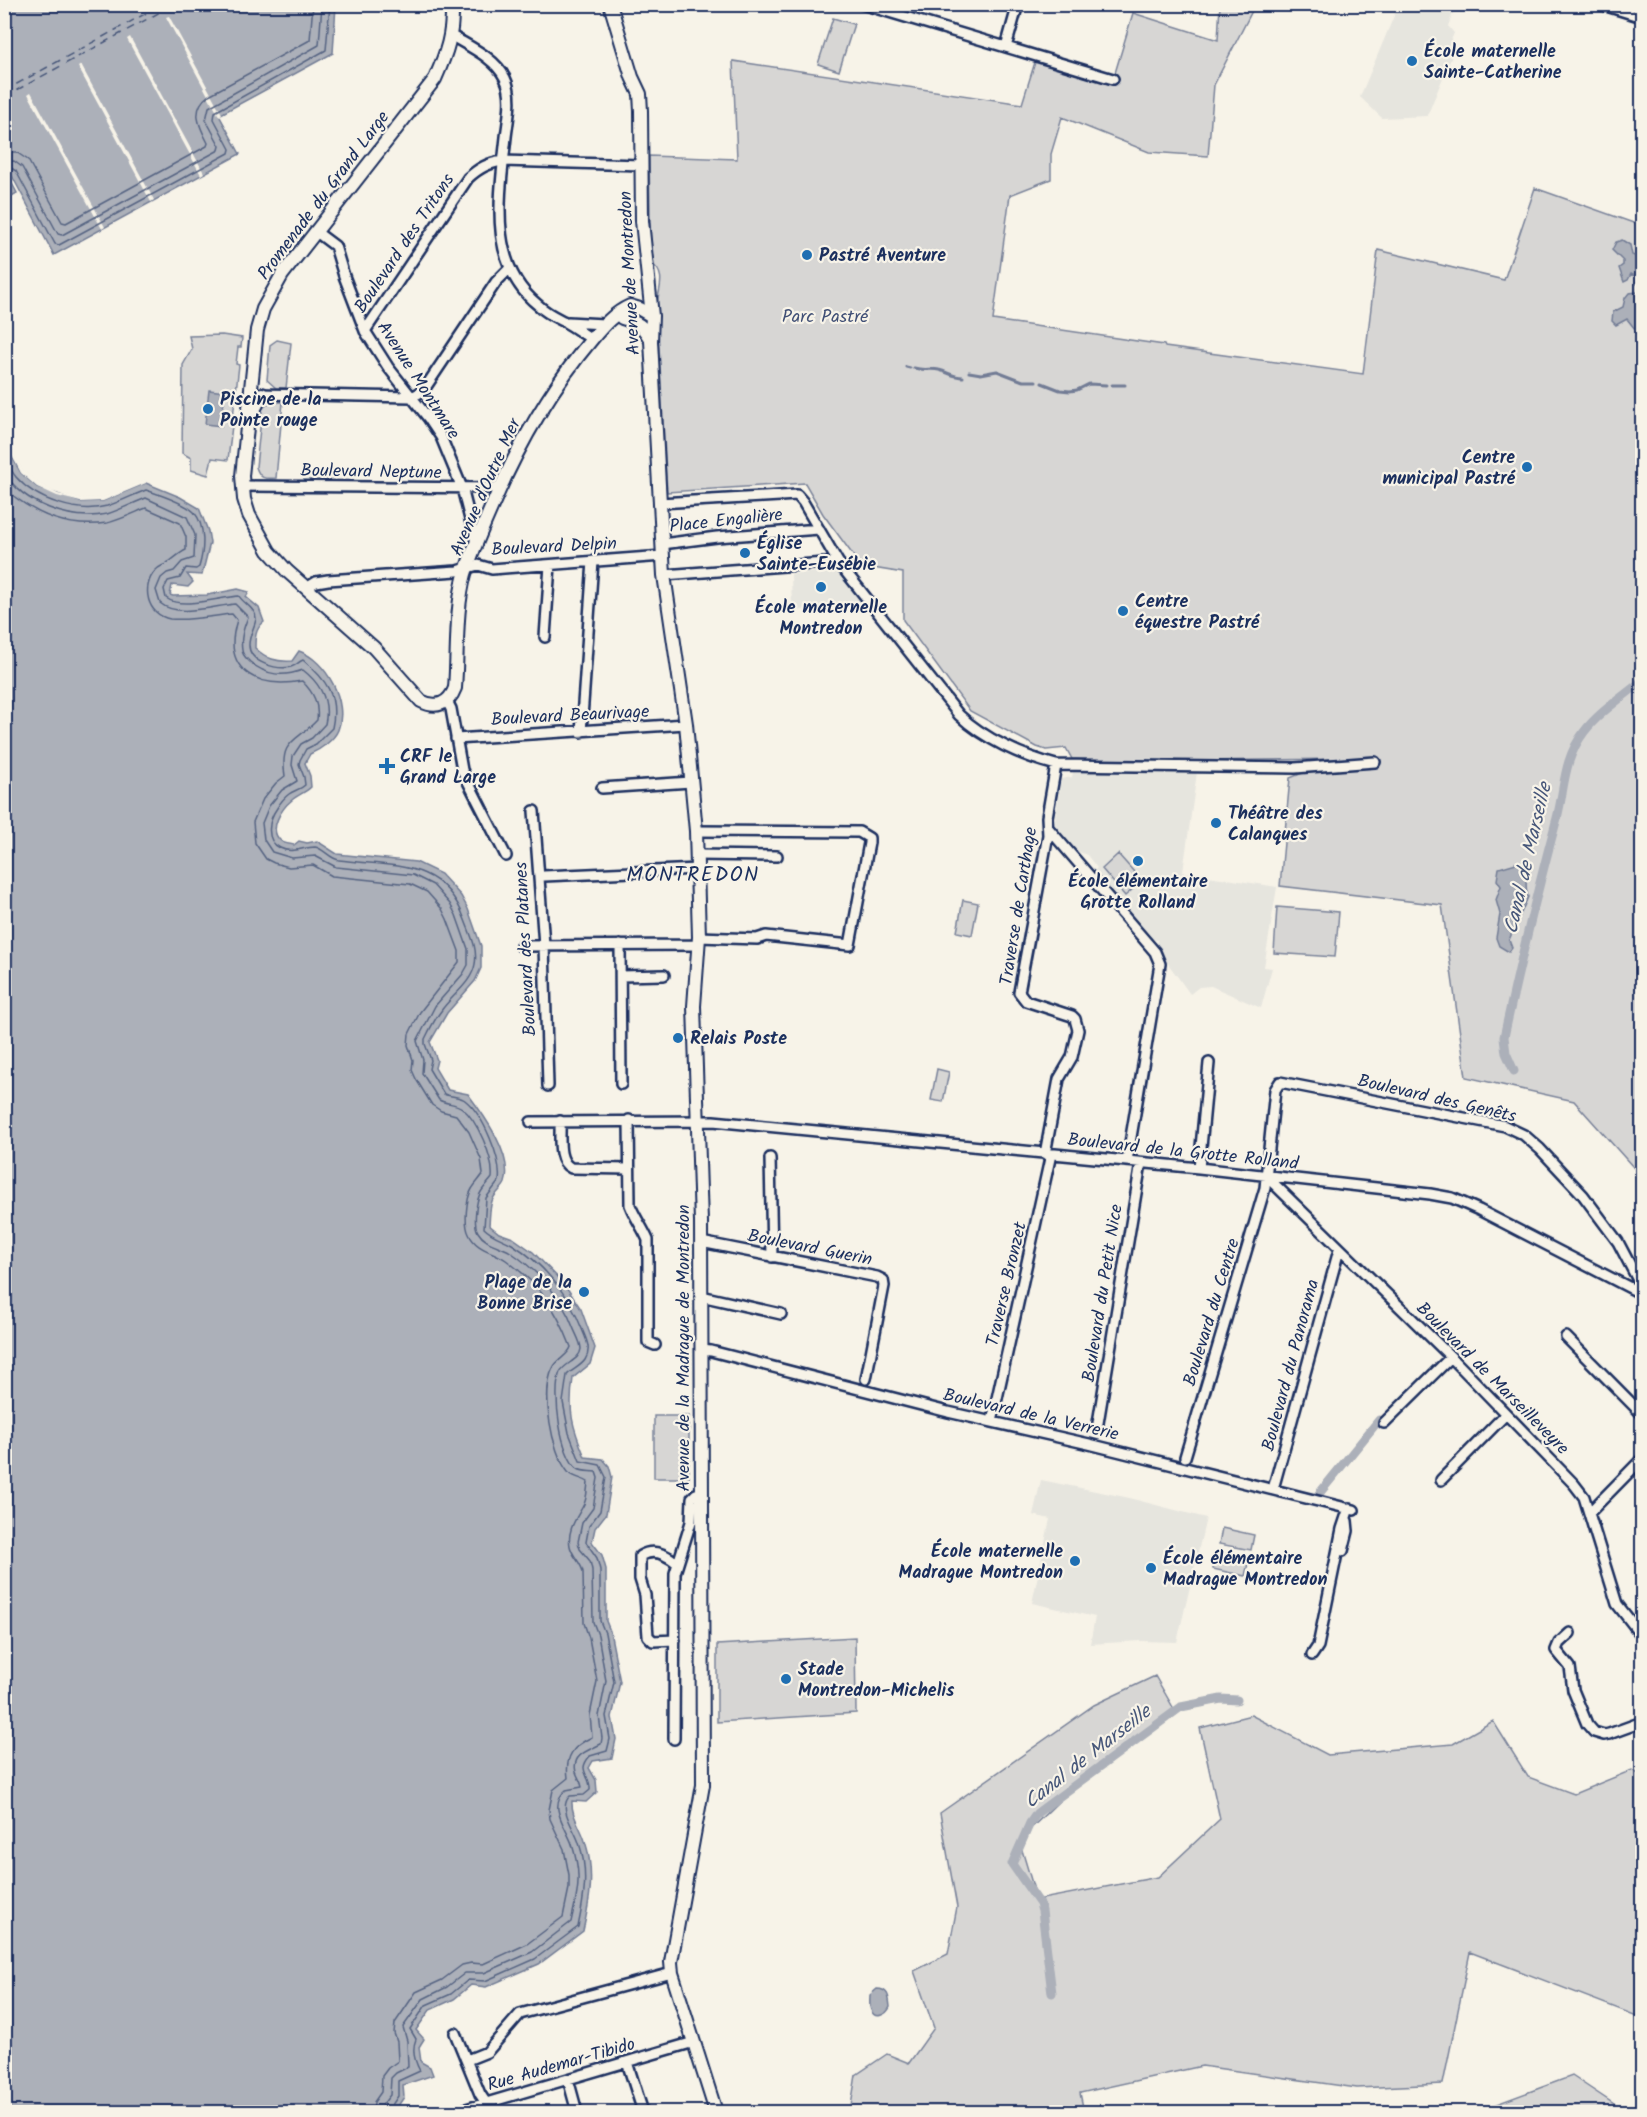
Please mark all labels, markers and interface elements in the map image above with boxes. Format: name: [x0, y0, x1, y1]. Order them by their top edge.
place label: École maternelle Sainte-Catherine: [1424, 38, 1562, 88]
marker: École maternelle Sainte-Catherine: [1405, 54, 1419, 68]
street label: Promenade du Grand Large: [251, 105, 398, 287]
street label: Boulevard des Tritons: [348, 168, 463, 320]
street label: Avenue de Montredon: [612, 190, 649, 356]
place label: Pastré Aventure: [819, 242, 946, 271]
marker: Pastré Aventure: [800, 248, 814, 262]
park label: Parc Pastré: [782, 303, 869, 332]
street label: Avenue Montmare: [369, 316, 467, 446]
place label: Piscine de la Pointe rouge: [220, 386, 322, 436]
marker: Piscine de la Pointe rouge: [201, 402, 215, 416]
street label: Avenue d'Outre Mer: [443, 413, 530, 561]
place label: Centre municipal Pastré: [1383, 444, 1516, 494]
street label: Boulevard Neptune: [300, 457, 442, 488]
marker: Centre municipal Pastré: [1520, 460, 1534, 474]
street label: Place Engalière: [668, 501, 784, 542]
street label: Boulevard Delpin: [491, 530, 618, 565]
place label: Église Sainte-Eusébie: [757, 530, 876, 580]
marker: Église Sainte-Eusébie: [738, 546, 752, 560]
marker: École maternelle Montredon: [814, 580, 828, 594]
place label: Centre équestre Pastré: [1135, 588, 1260, 638]
place label: École maternelle Montredon: [755, 594, 887, 644]
marker: Centre équestre Pastré: [1116, 604, 1130, 618]
street label: Boulevard Beaurivage: [490, 698, 650, 735]
place label: CRF le Grand Large: [400, 743, 496, 793]
marker: CRF le Grand Large: [378, 757, 396, 775]
water label: Canal de Marseille: [1496, 778, 1562, 937]
place label: Théâtre des Calanques: [1228, 800, 1323, 850]
marker: Théâtre des Calanques: [1209, 816, 1223, 830]
street label: Traverse de Carthage: [993, 825, 1046, 987]
marker: École élémentaire Grotte Rolland: [1131, 854, 1145, 868]
district label: MONTREDON: [626, 859, 760, 892]
street label: Boulevard des Platanes: [507, 861, 546, 1037]
place label: École élémentaire Grotte Rolland: [1068, 868, 1208, 918]
place label: Relais Poste: [690, 1025, 787, 1054]
marker: Relais Poste: [671, 1031, 685, 1045]
street label: Boulevard des Genêts: [1354, 1067, 1519, 1132]
street label: Boulevard de la Grotte Rolland: [1066, 1126, 1301, 1179]
street label: Boulevard du Petit Nice: [1075, 1202, 1132, 1384]
street label: Avenue de la Madrague de Montredon: [670, 1204, 699, 1492]
street label: Traverse Bronzet: [979, 1218, 1036, 1349]
street label: Boulevard Guerin: [745, 1222, 875, 1275]
street label: Boulevard du Centre: [1176, 1235, 1249, 1390]
place label: Plage de la Bonne Brise: [477, 1269, 572, 1319]
street label: Boulevard du Panorama: [1255, 1276, 1328, 1455]
marker: Plage de la Bonne Brise: [577, 1285, 591, 1299]
street label: Boulevard de Marseilleveyre: [1408, 1296, 1575, 1463]
street label: Boulevard de la Verrerie: [940, 1381, 1121, 1450]
place label: École maternelle Madrague Montredon: [899, 1538, 1063, 1588]
place label: École élémentaire Madrague Montredon: [1163, 1545, 1327, 1595]
marker: École maternelle Madrague Montredon: [1068, 1554, 1082, 1568]
marker: École élémentaire Madrague Montredon: [1144, 1561, 1158, 1575]
place label: Stade Montredon-Michelis: [798, 1656, 955, 1706]
marker: Stade Montredon-Michelis: [779, 1672, 793, 1686]
water label: Canal de Marseille: [1018, 1696, 1160, 1818]
street label: Rue Audemar-Tibido: [484, 2030, 639, 2100]

